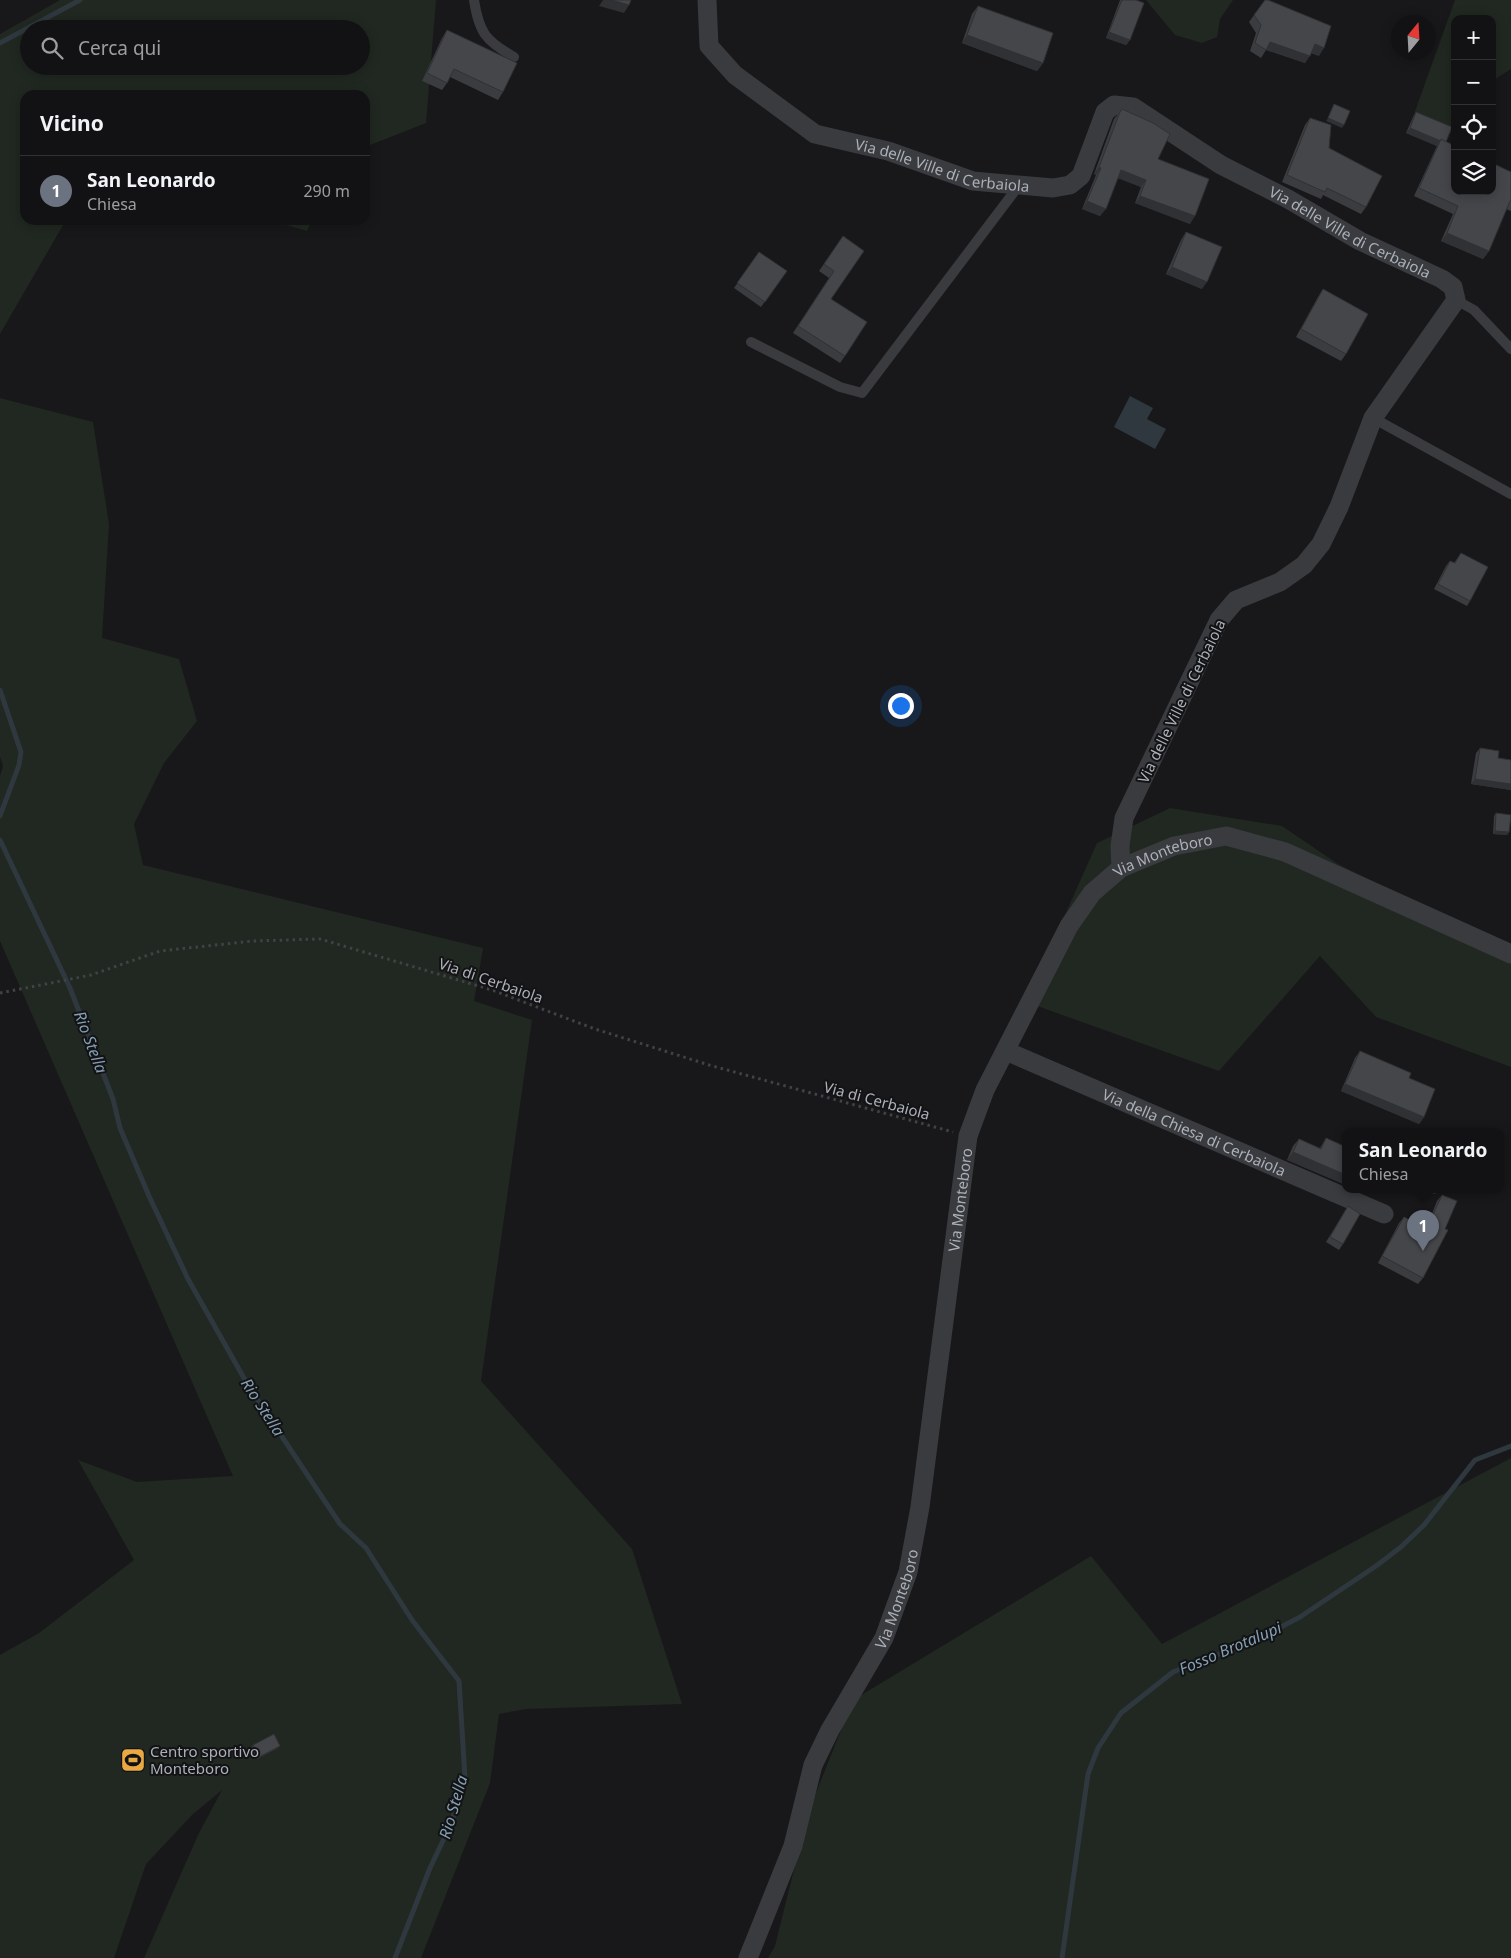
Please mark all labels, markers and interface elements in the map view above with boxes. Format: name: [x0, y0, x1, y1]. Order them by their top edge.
north arrow: [1391, 15, 1436, 60]
map controls: [1451, 15, 1496, 195]
button: +: [1451, 15, 1496, 60]
search box: [20, 20, 370, 75]
icon: search: [38, 34, 66, 62]
text: Cerca qui: [78, 35, 161, 61]
button: −: [1451, 60, 1496, 105]
button: locate: [1451, 105, 1496, 150]
text: Vicino: [40, 109, 104, 137]
street label: Via delle Ville di Cerbaiola: [853, 134, 1030, 196]
button: layers: [1451, 150, 1496, 195]
text: San Leonardo: [87, 167, 216, 193]
text: 1: [51, 180, 61, 202]
text: 290 m: [303, 180, 350, 202]
street label: Via delle Ville di Cerbaiola: [1266, 181, 1434, 282]
text: Chiesa: [87, 193, 137, 215]
street label: Via delle Ville di Cerbaiola: [1133, 616, 1229, 786]
your location: [888, 693, 914, 719]
street label: Via Monteboro: [1108, 829, 1214, 881]
street label: Via di Cerbaiola: [436, 953, 546, 1007]
water label: Rio Stella: [69, 1008, 113, 1076]
street label: Via di Cerbaiola: [822, 1076, 932, 1124]
street label: Via della Chiesa di Cerbaiola: [1100, 1084, 1289, 1180]
popup: [1342, 1128, 1504, 1193]
text: San Leonardo: [1359, 1137, 1487, 1163]
street label: Via Monteboro: [943, 1147, 976, 1253]
text: Chiesa: [1359, 1163, 1408, 1185]
pin: 1: [1407, 1210, 1439, 1251]
water label: Rio Stella: [236, 1374, 290, 1440]
street label: Via Monteboro: [870, 1547, 922, 1652]
water label: Fosso Brotalupi: [1175, 1616, 1285, 1680]
place label: Centro sportivo Monteboro: [150, 1741, 259, 1778]
sports icon: Centro sportivo Monteboro: [120, 1747, 146, 1773]
water label: Rio Stella: [433, 1773, 473, 1841]

